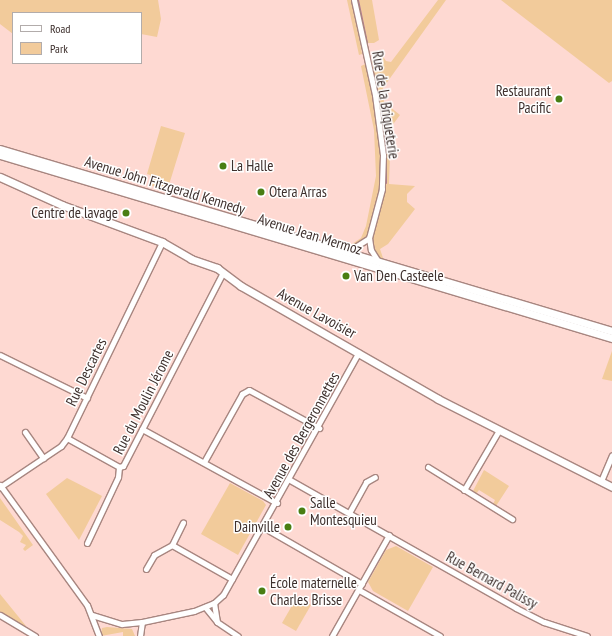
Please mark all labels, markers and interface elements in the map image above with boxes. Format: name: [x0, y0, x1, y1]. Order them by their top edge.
legend: [12, 12, 142, 64]
text: Road: [50, 21, 70, 36]
text: Park: [50, 41, 68, 56]
street label: Rue de la Briqueterie: [369, 50, 403, 160]
place label: Restaurant Pacific: [496, 81, 551, 116]
marker: Restaurant Pacific: [554, 94, 564, 104]
street label: Avenue John Fitzgerald Kennedy: [83, 152, 247, 218]
place label: La Halle: [231, 157, 273, 175]
marker: La Halle: [218, 161, 228, 171]
place label: Otera Arras: [269, 183, 327, 201]
marker: Otera Arras: [256, 187, 266, 197]
place label: Centre de lavage: [31, 204, 118, 222]
marker: Centre de lavage: [121, 208, 131, 218]
street label: Avenue Jean Mermoz: [256, 210, 364, 258]
place label: Van Den Casteele: [354, 267, 444, 285]
marker: Van Den Casteele: [341, 271, 351, 281]
street label: Avenue Lavoisier: [274, 284, 360, 342]
street label: Rue Descartes: [62, 335, 110, 409]
street label: Rue du Moulin Jérome: [109, 347, 177, 457]
street label: Avenue des Bergeronnettes: [259, 369, 343, 501]
place label: Salle Montesquieu: [310, 493, 377, 528]
marker: Salle Montesquieu: [297, 506, 307, 516]
place label: Dainville: [234, 518, 280, 536]
marker: Dainville: [283, 522, 293, 532]
street label: Rue Bernard Palissy: [443, 547, 541, 613]
place label: École maternelle Charles Brisse: [270, 573, 357, 608]
marker: École maternelle Charles Brisse: [257, 586, 267, 596]

